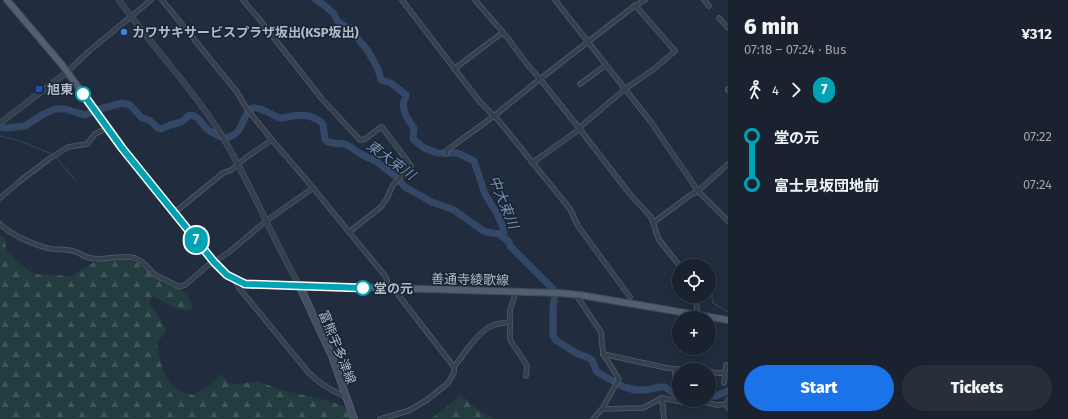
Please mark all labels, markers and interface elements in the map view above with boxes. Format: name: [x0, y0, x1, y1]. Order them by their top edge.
text: 6 min: [744, 13, 799, 40]
place label: カワサキサービスプラザ坂出(KSP坂出): [132, 25, 359, 40]
text: ¥312: [1022, 25, 1052, 43]
marker: カワサキサービスプラザ坂出(KSP坂出): [119, 27, 129, 37]
text: 07:18 – 07:24 · Bus: [744, 42, 846, 57]
icon: walk: [744, 79, 766, 101]
icon: forward: [785, 79, 807, 101]
text: 7: [821, 81, 827, 98]
place label: 旭東: [47, 82, 73, 97]
text: 4: [772, 83, 779, 98]
marker: 旭東: [34, 84, 44, 94]
unlabelled marker: [75, 86, 91, 102]
text: 堂の元: [774, 129, 819, 147]
text: 07:22: [1023, 129, 1052, 144]
water label: 東大束川: [363, 137, 420, 185]
water label: 中大束川: [485, 173, 523, 233]
text: 富士見坂団地前: [774, 177, 879, 195]
text: 07:24: [1023, 177, 1052, 192]
line badge: 7: [183, 227, 209, 253]
text: 7: [193, 231, 199, 248]
map controls: [672, 259, 716, 407]
button: locate: [672, 259, 716, 303]
street label: 善通寺綾歌線: [431, 271, 509, 288]
marker: 堂の元: [355, 280, 371, 296]
place label: 堂の元: [374, 281, 413, 296]
street label: 富熊宇多津線: [316, 308, 359, 386]
button: +: [672, 311, 716, 355]
button: −: [672, 363, 716, 407]
button: Start: [744, 365, 894, 411]
button: Tickets: [902, 365, 1052, 411]

